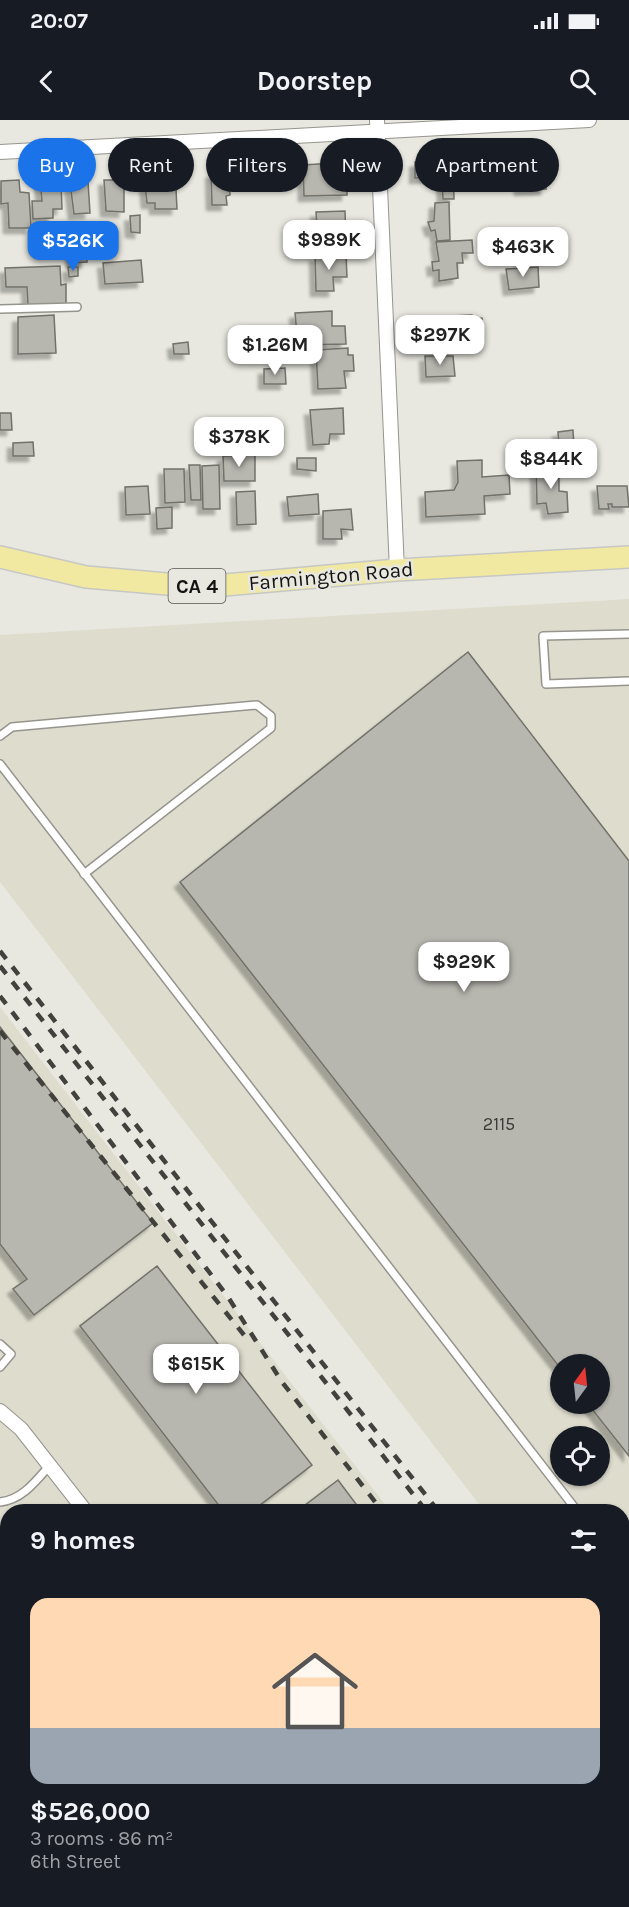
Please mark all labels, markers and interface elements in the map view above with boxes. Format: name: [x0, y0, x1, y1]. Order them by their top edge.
text: 20:07: [30, 8, 88, 34]
icon: back: [30, 65, 63, 98]
text: Doorstep: [257, 65, 372, 97]
icon: search: [566, 65, 599, 98]
chip: Buy: [18, 138, 96, 192]
chip: Rent: [108, 138, 194, 192]
chip: Filters: [206, 138, 308, 192]
chip: New: [320, 138, 403, 192]
chip: Apartment: [415, 138, 559, 192]
pin: $989K: [287, 220, 371, 271]
pin: $526K: [31, 221, 115, 272]
pin: $463K: [481, 227, 565, 278]
text: $989K: [297, 228, 361, 251]
text: $526K: [42, 229, 104, 252]
text: $463K: [491, 235, 555, 258]
pin: $297K: [398, 315, 482, 366]
text: $297K: [409, 323, 471, 346]
pin: $1.26M: [226, 325, 324, 376]
text: $1.26M: [242, 333, 308, 356]
pin: $378K: [197, 417, 281, 468]
text: $378K: [208, 425, 270, 448]
pin: $844K: [509, 439, 593, 490]
text: $844K: [519, 447, 583, 470]
street label: Farmington Road: [248, 557, 414, 595]
road number: CA 4: [168, 569, 226, 603]
pin: $929K: [422, 942, 506, 993]
text: $929K: [432, 950, 496, 973]
house number: 2115: [483, 1113, 515, 1135]
pin: $615K: [154, 1344, 238, 1395]
text: $615K: [167, 1352, 225, 1375]
north arrow: [550, 1354, 610, 1414]
map controls: [550, 1354, 610, 1486]
button: locate: [550, 1426, 610, 1486]
icon: filters: [567, 1524, 600, 1557]
text: 9 homes: [30, 1525, 136, 1556]
icon: home: [261, 1637, 369, 1745]
text: $526,000: [30, 1796, 150, 1827]
text: 3 rooms · 86 m²: [30, 1827, 173, 1850]
text: 6th Street: [30, 1850, 121, 1873]

